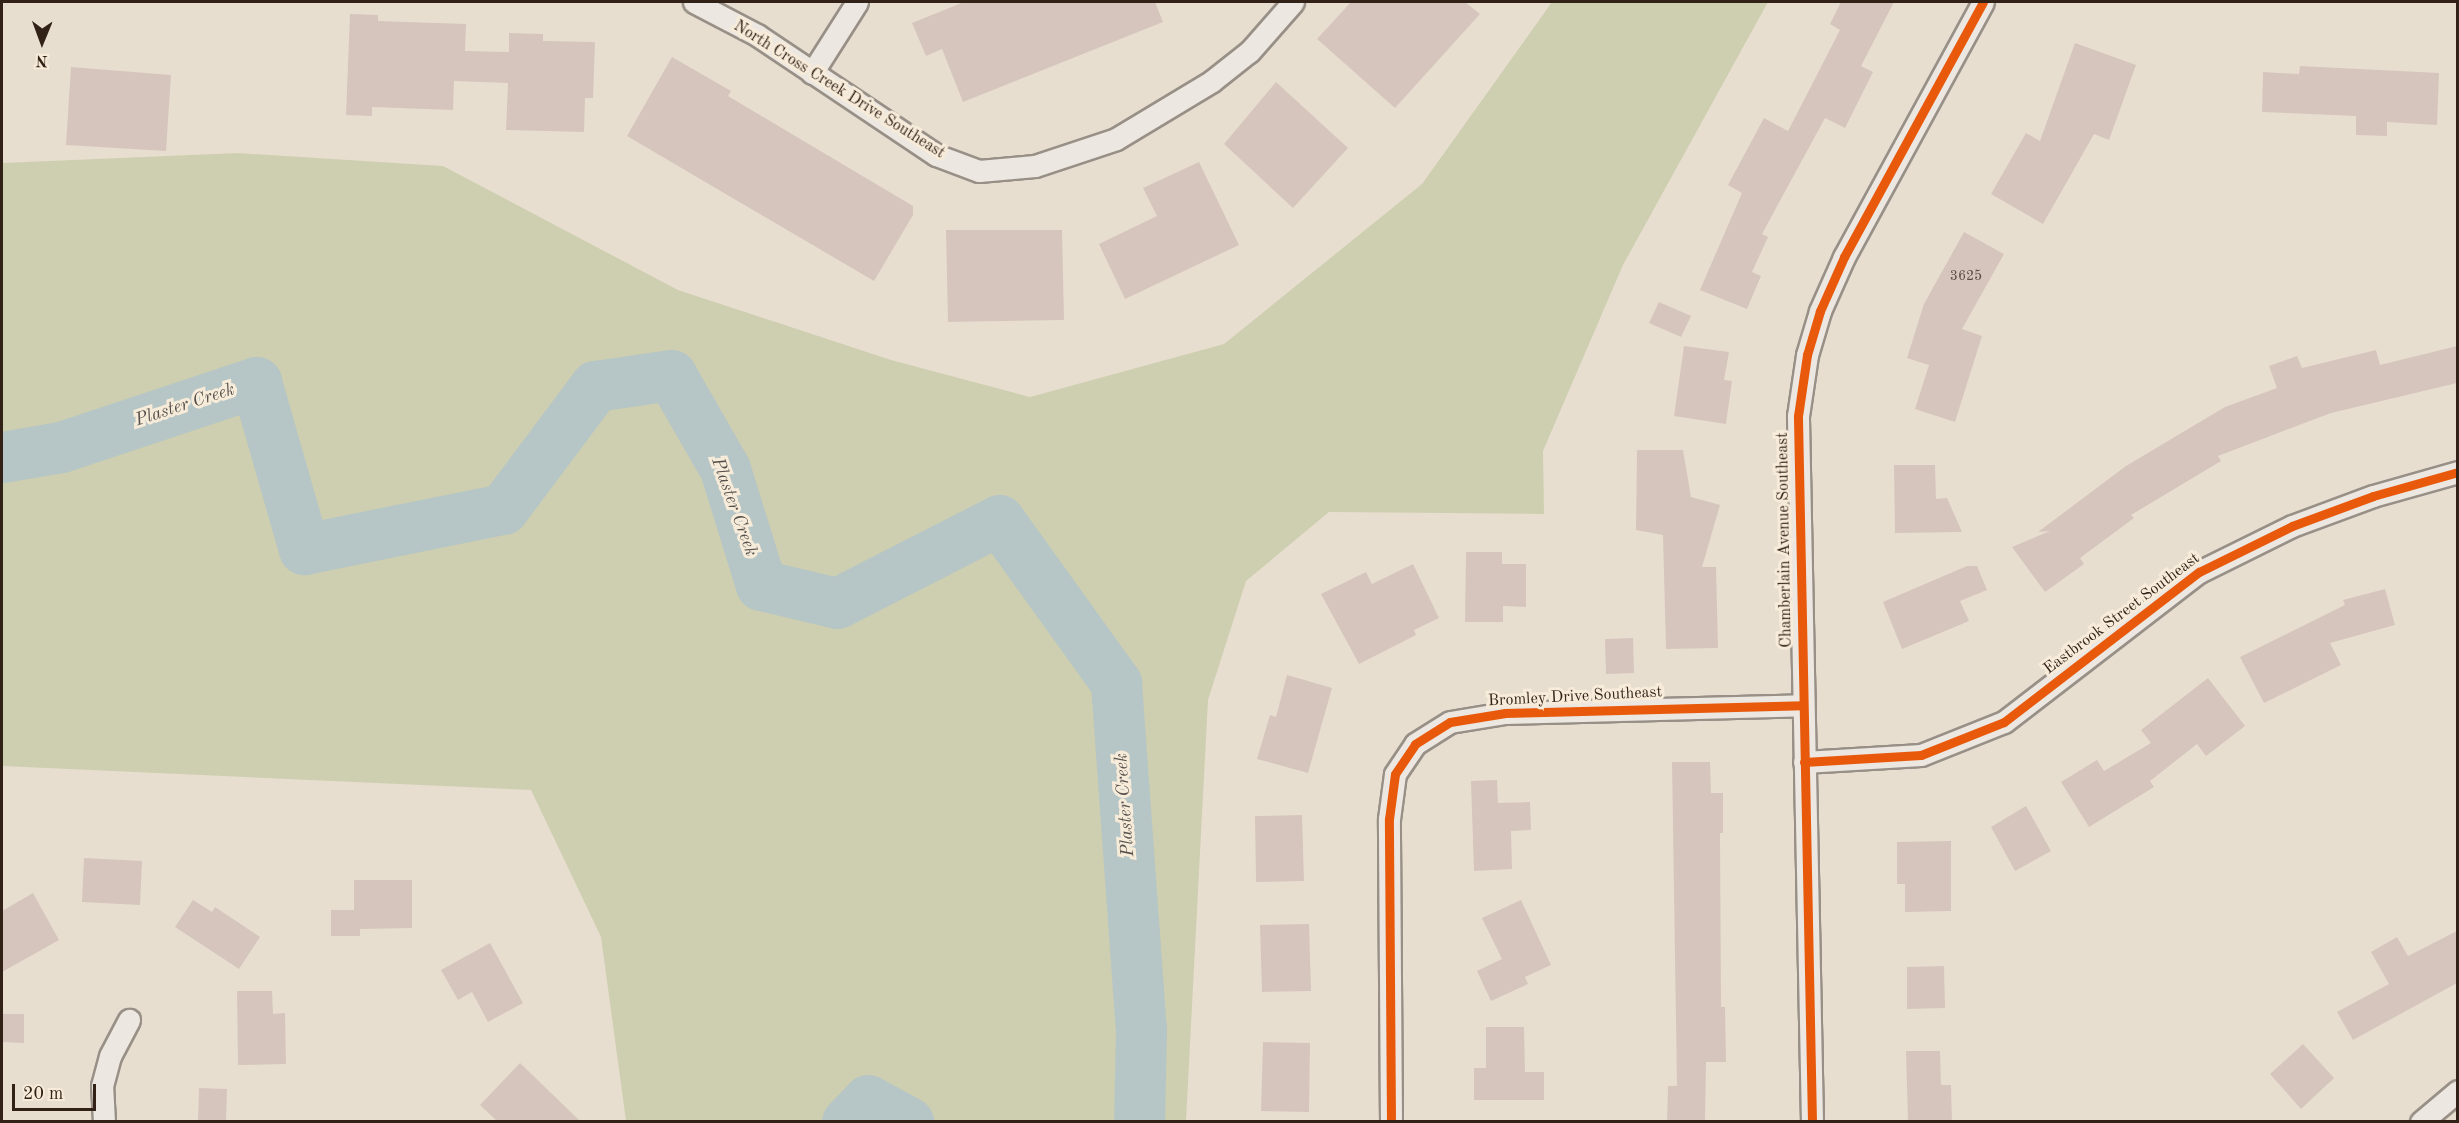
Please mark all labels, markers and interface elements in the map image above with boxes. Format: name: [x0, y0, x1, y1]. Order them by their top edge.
north arrow: [12, 12, 72, 72]
street label: North Cross Creek Drive Southeast: [730, 17, 948, 163]
text: N: [35, 52, 48, 68]
house number: 3625: [1950, 268, 1982, 284]
water label: Plaster Creek: [132, 379, 238, 431]
street label: Chamberlain Avenue Southeast: [1774, 432, 1796, 648]
water label: Plaster Creek: [706, 455, 762, 559]
street label: Eastbrook Street Southeast: [2040, 549, 2204, 679]
street label: Bromley Drive Southeast: [1487, 683, 1663, 711]
water label: Plaster Creek: [1111, 753, 1139, 857]
scale bar: [15, 1072, 99, 1110]
text: 20 m: [23, 1085, 63, 1103]

